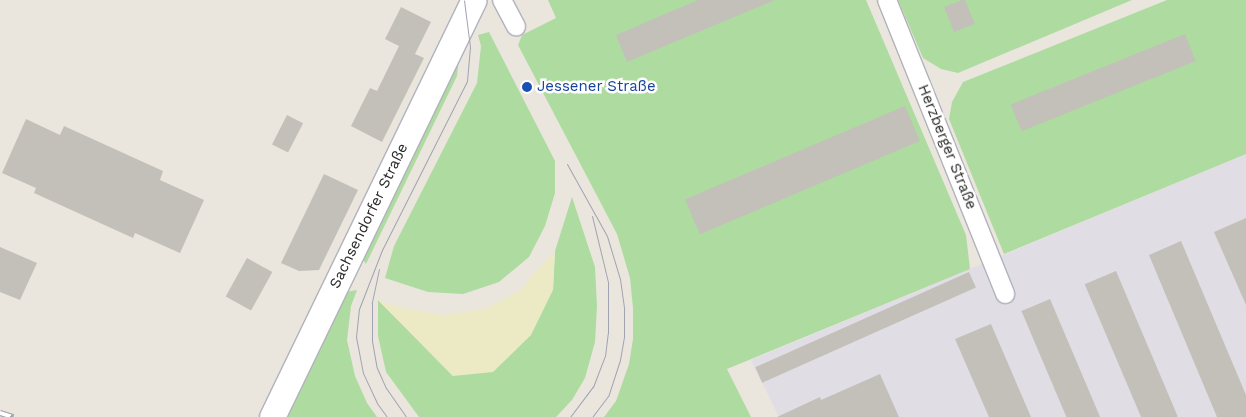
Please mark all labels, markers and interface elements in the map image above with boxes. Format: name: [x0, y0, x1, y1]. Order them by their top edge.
place label: Jessener Straße: [537, 78, 656, 96]
marker: Jessener Straße: [521, 81, 533, 93]
street label: Herzberger Straße: [914, 82, 980, 212]
street label: Sachsendorfer Straße: [326, 140, 412, 292]

